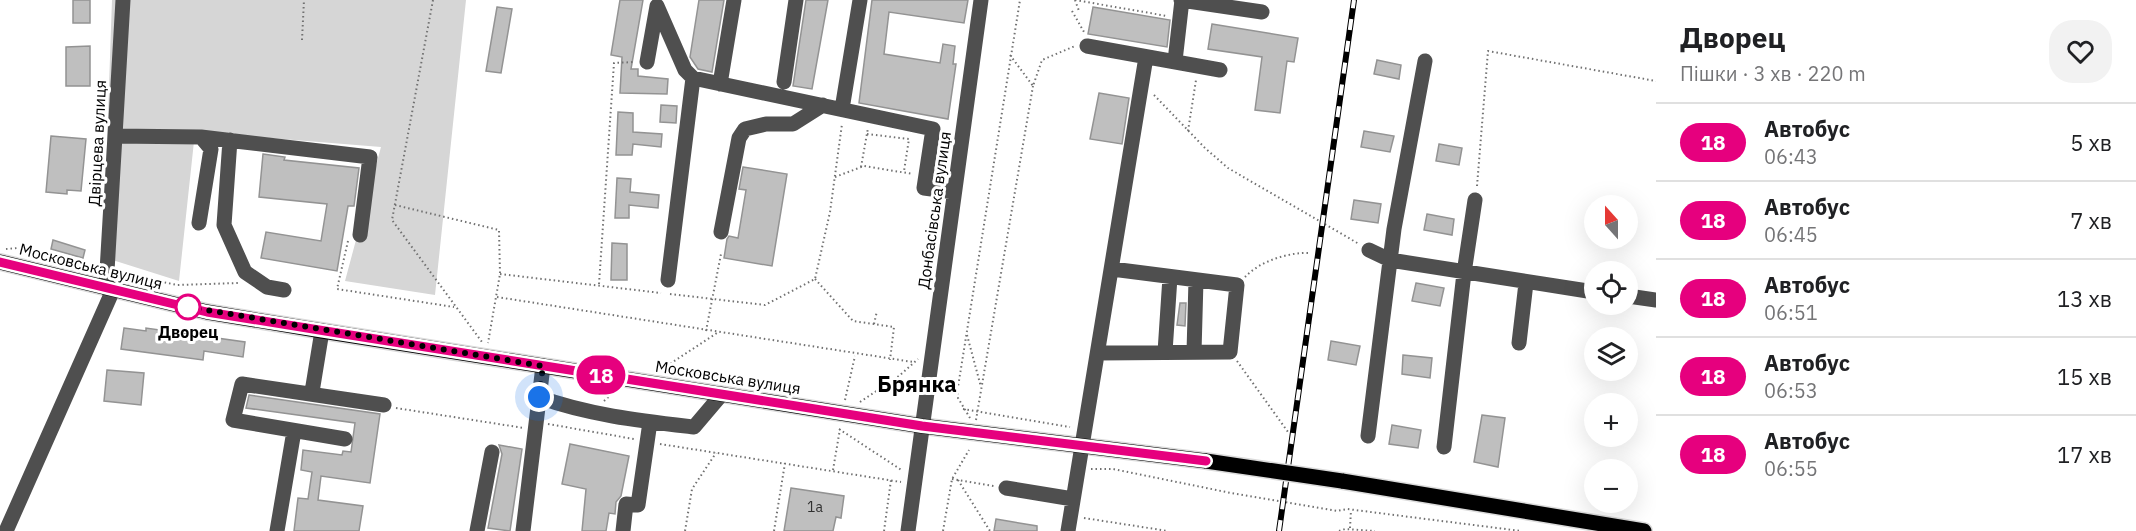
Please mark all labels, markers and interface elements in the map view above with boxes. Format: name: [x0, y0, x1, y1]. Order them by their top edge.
text: Дворец: [1680, 19, 1785, 56]
button: heart: [2049, 20, 2112, 83]
text: Пішки · 3 хв · 220 m: [1680, 60, 1866, 87]
street label: Двірцева вулиця: [84, 79, 110, 207]
text: Автобус: [1764, 114, 1850, 143]
text: 18: [1700, 128, 1726, 156]
text: 5 хв: [2070, 128, 2112, 157]
street label: Донбасівська вулиця: [913, 130, 955, 290]
text: 06:43: [1764, 143, 1818, 170]
text: Автобус: [1764, 192, 1850, 221]
north arrow: [1584, 195, 1638, 249]
map controls: [1584, 195, 1638, 513]
text: 18: [1700, 206, 1726, 234]
text: 7 хв: [2070, 206, 2112, 235]
text: 06:45: [1764, 221, 1818, 248]
street label: Московська вулиця: [17, 239, 165, 293]
button: locate: [1584, 261, 1638, 315]
text: Автобус: [1764, 270, 1850, 299]
text: 18: [1700, 284, 1726, 312]
text: 13 хв: [2057, 284, 2112, 313]
marker: Дворец: [175, 294, 201, 320]
text: 06:51: [1764, 299, 1818, 326]
place label: Дворец: [158, 322, 218, 342]
button: layers: [1584, 327, 1638, 381]
text: Автобус: [1764, 348, 1850, 377]
line badge: 18: [574, 356, 628, 394]
street label: Московська вулиця: [654, 356, 802, 398]
text: 18: [588, 361, 614, 389]
text: 18: [1700, 362, 1726, 390]
text: 15 хв: [2057, 362, 2112, 391]
district label: Брянка: [877, 369, 957, 398]
text: 06:53: [1764, 377, 1818, 404]
your location: [524, 382, 554, 412]
button: +: [1584, 393, 1638, 447]
text: Автобус: [1764, 426, 1850, 455]
text: 18: [1700, 440, 1726, 468]
text: 17 хв: [2057, 440, 2112, 469]
text: 06:55: [1764, 455, 1818, 482]
button: −: [1584, 459, 1638, 513]
house number: 1а: [807, 498, 823, 516]

